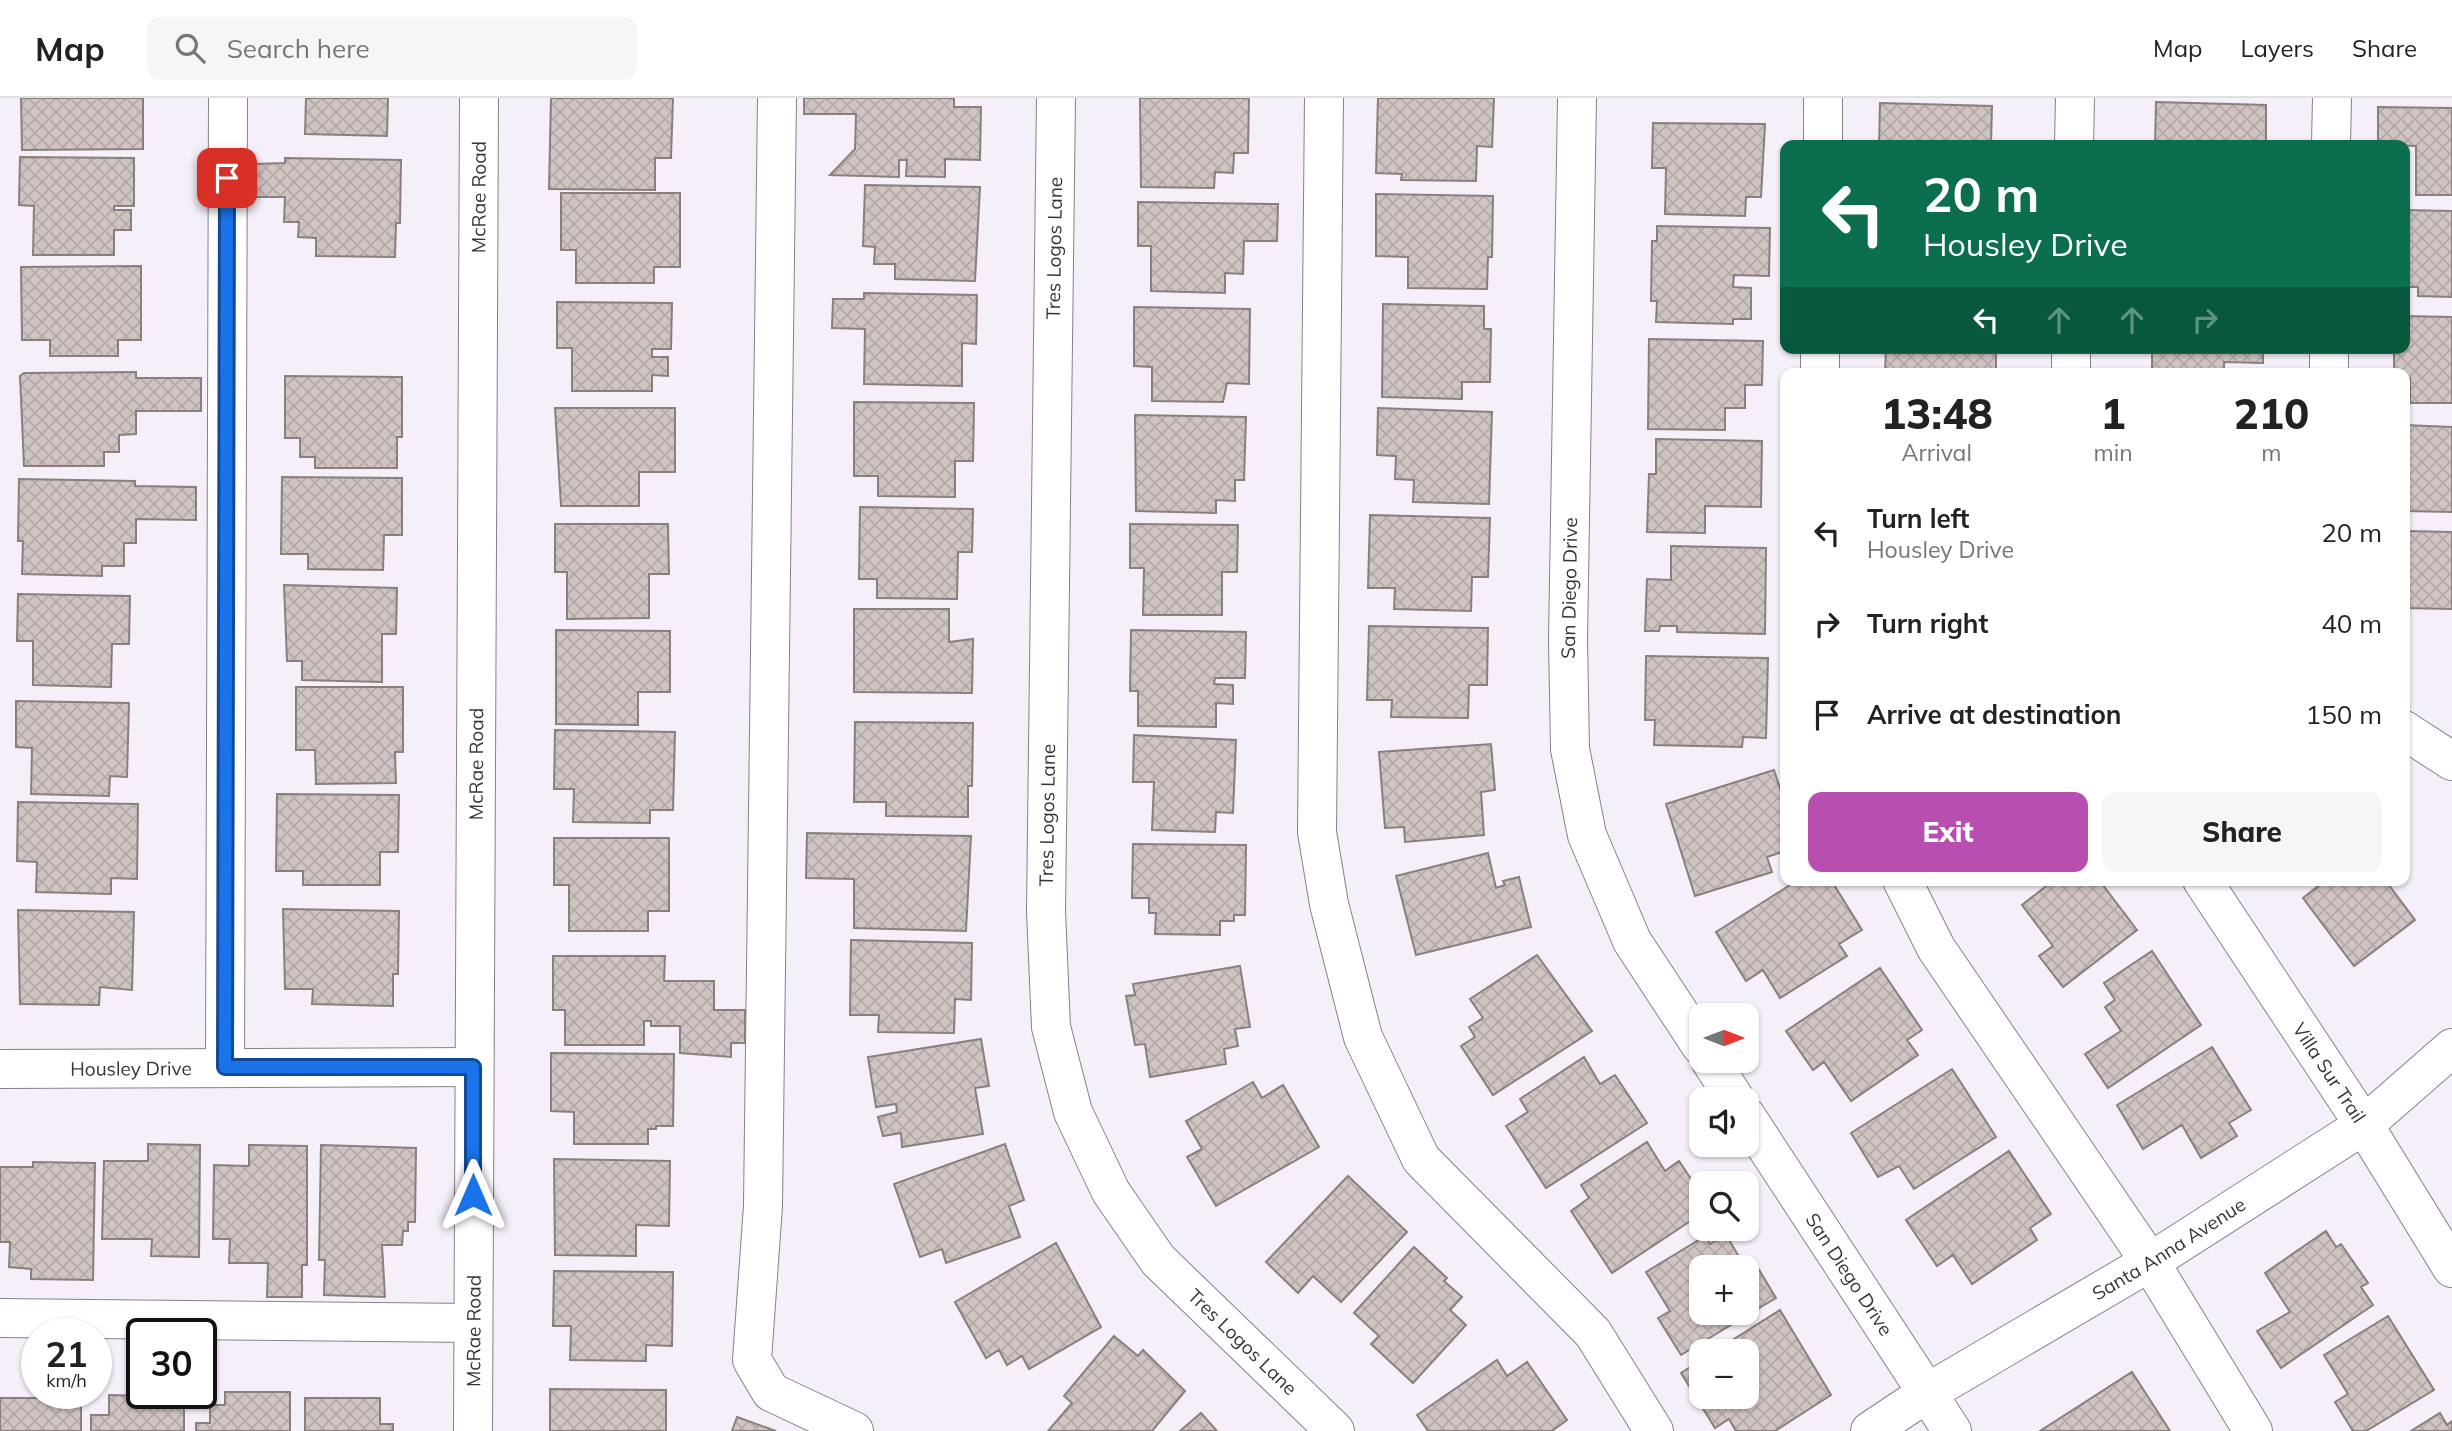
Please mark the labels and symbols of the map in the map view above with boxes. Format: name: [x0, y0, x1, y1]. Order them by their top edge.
street label: McRae Road: [466, 141, 491, 253]
pin: [197, 148, 257, 208]
street label: Tres Logos Lane: [1041, 177, 1067, 319]
street label: San Diego Drive: [1556, 517, 1582, 659]
street label: McRae Road: [464, 708, 488, 820]
street label: Tres Logos Lane: [1034, 744, 1060, 886]
north arrow: [1689, 1003, 1759, 1073]
street label: Villa Sur Trail: [2288, 1018, 2371, 1127]
street label: Housley Drive: [70, 1056, 192, 1081]
position arrow: [436, 1158, 510, 1232]
street label: Santa Anna Avenue: [2088, 1192, 2250, 1305]
street label: San Diego Drive: [1801, 1208, 1898, 1340]
street label: McRae Road: [461, 1275, 486, 1387]
street label: Tres Logos Lane: [1183, 1284, 1302, 1400]
speed limit sign: 30: [126, 1318, 217, 1409]

